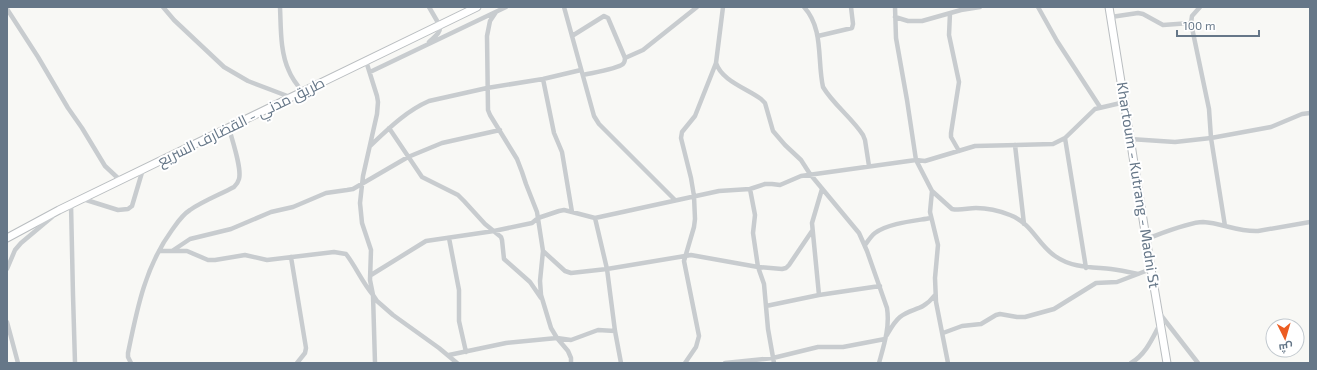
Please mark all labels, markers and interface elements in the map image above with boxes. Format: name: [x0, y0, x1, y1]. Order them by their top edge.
scale bar: [1177, 12, 1259, 38]
text: 100 m: [1183, 18, 1215, 32]
street label: طريق مدني - القضارف السريع: [154, 73, 329, 173]
street label: Khartoum - Kutrang - Madni St: [1114, 80, 1164, 290]
north arrow: [1265, 318, 1305, 358]
text: ش: [1278, 340, 1294, 356]

